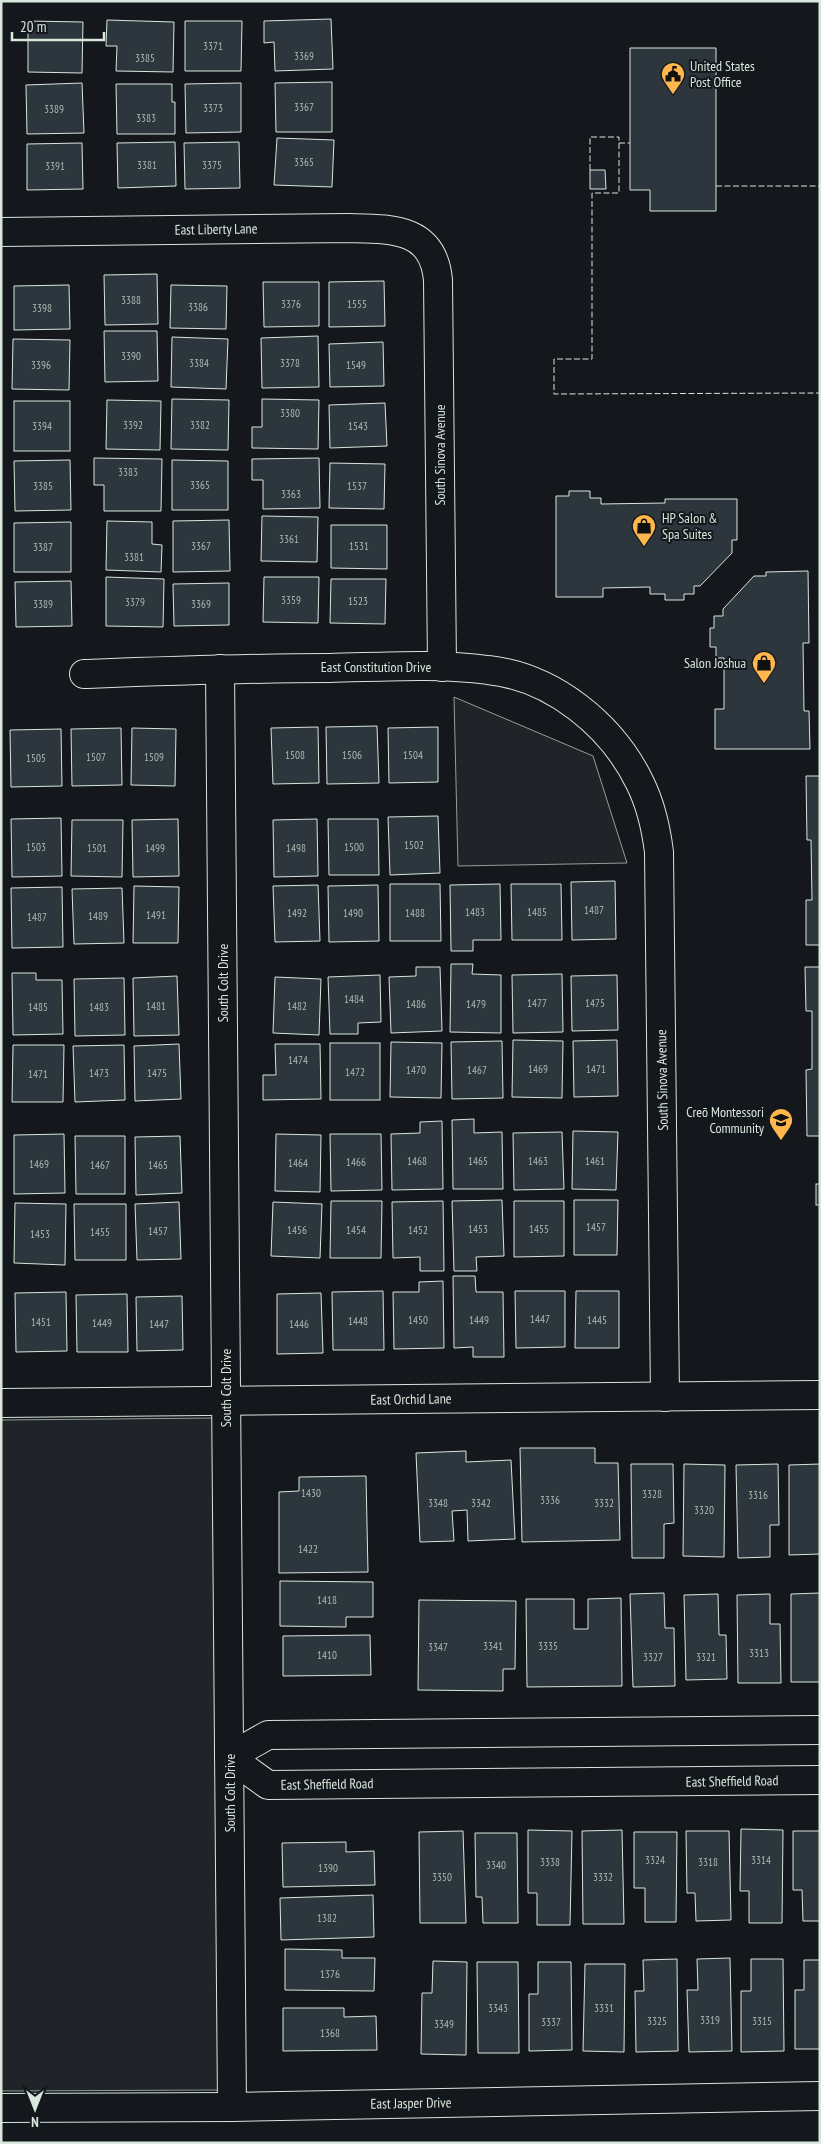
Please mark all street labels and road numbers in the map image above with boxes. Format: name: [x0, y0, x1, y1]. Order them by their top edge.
street label: East Liberty Lane: [174, 219, 258, 239]
street label: South Sinova Avenue: [431, 404, 449, 506]
street label: East Constitution Drive: [321, 658, 431, 676]
street label: South Colt Drive: [214, 943, 232, 1022]
street label: South Sinova Avenue: [652, 1029, 672, 1131]
street label: South Colt Drive: [217, 1348, 235, 1427]
street label: East Orchid Lane: [370, 1389, 452, 1409]
street label: South Colt Drive: [221, 1753, 239, 1832]
street label: East Sheffield Road: [685, 1771, 779, 1791]
street label: East Sheffield Road: [280, 1774, 374, 1794]
street label: East Jasper Drive: [370, 2093, 452, 2113]

